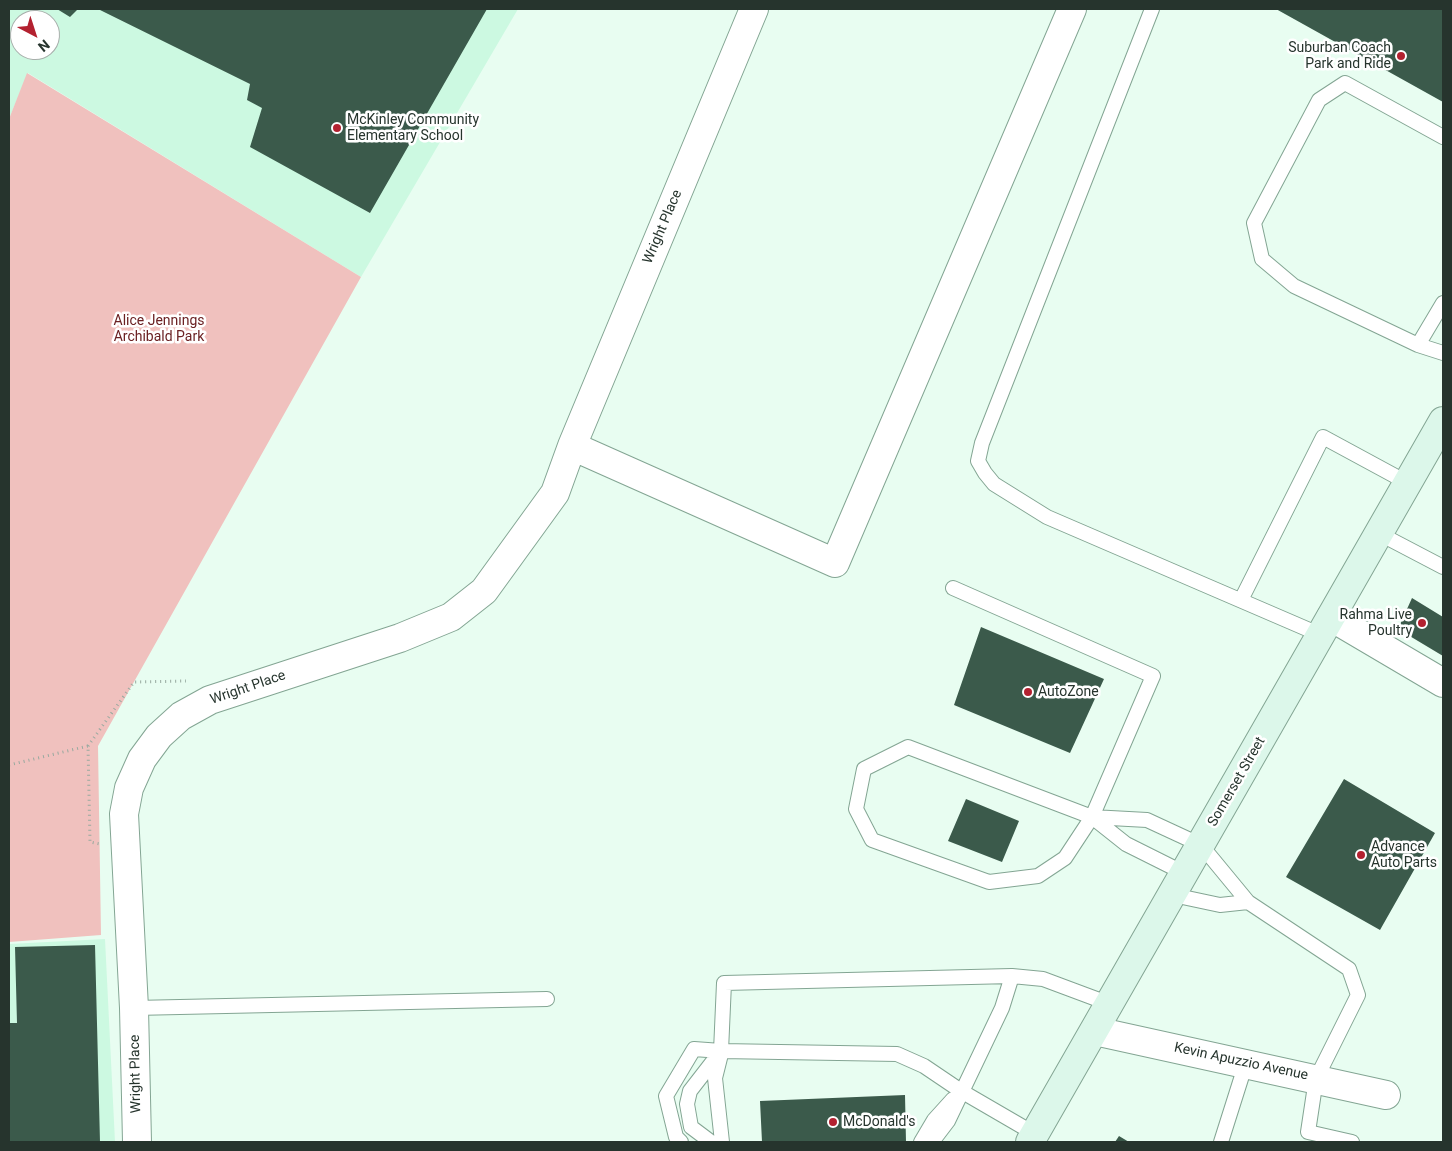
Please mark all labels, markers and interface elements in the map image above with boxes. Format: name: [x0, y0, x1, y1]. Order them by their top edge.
north arrow: [10, 10, 60, 60]
text: N: [35, 36, 53, 55]
place label: Suburban Coach Park and Ride: [1288, 40, 1391, 72]
marker: Suburban Coach Park and Ride: [1395, 50, 1407, 62]
place label: McKinley Community Elementary School: [347, 112, 479, 144]
marker: McKinley Community Elementary School: [331, 122, 343, 134]
street label: Wright Place: [640, 188, 686, 266]
park label: Alice Jennings Archibald Park: [114, 313, 204, 346]
place label: Rahma Live Poultry: [1340, 607, 1412, 640]
marker: Rahma Live Poultry: [1416, 617, 1428, 629]
street label: Wright Place: [208, 667, 288, 709]
place label: AutoZone: [1038, 684, 1099, 700]
marker: AutoZone: [1022, 686, 1034, 698]
street label: Somerset Street: [1205, 734, 1269, 830]
place label: Advance Auto Parts: [1371, 839, 1437, 872]
marker: Advance Auto Parts: [1355, 849, 1367, 861]
street label: Wright Place: [127, 1035, 145, 1113]
street label: Kevin Apuzzio Avenue: [1172, 1040, 1310, 1084]
place label: McDonald's: [843, 1114, 915, 1130]
marker: McDonald's: [827, 1116, 839, 1128]

